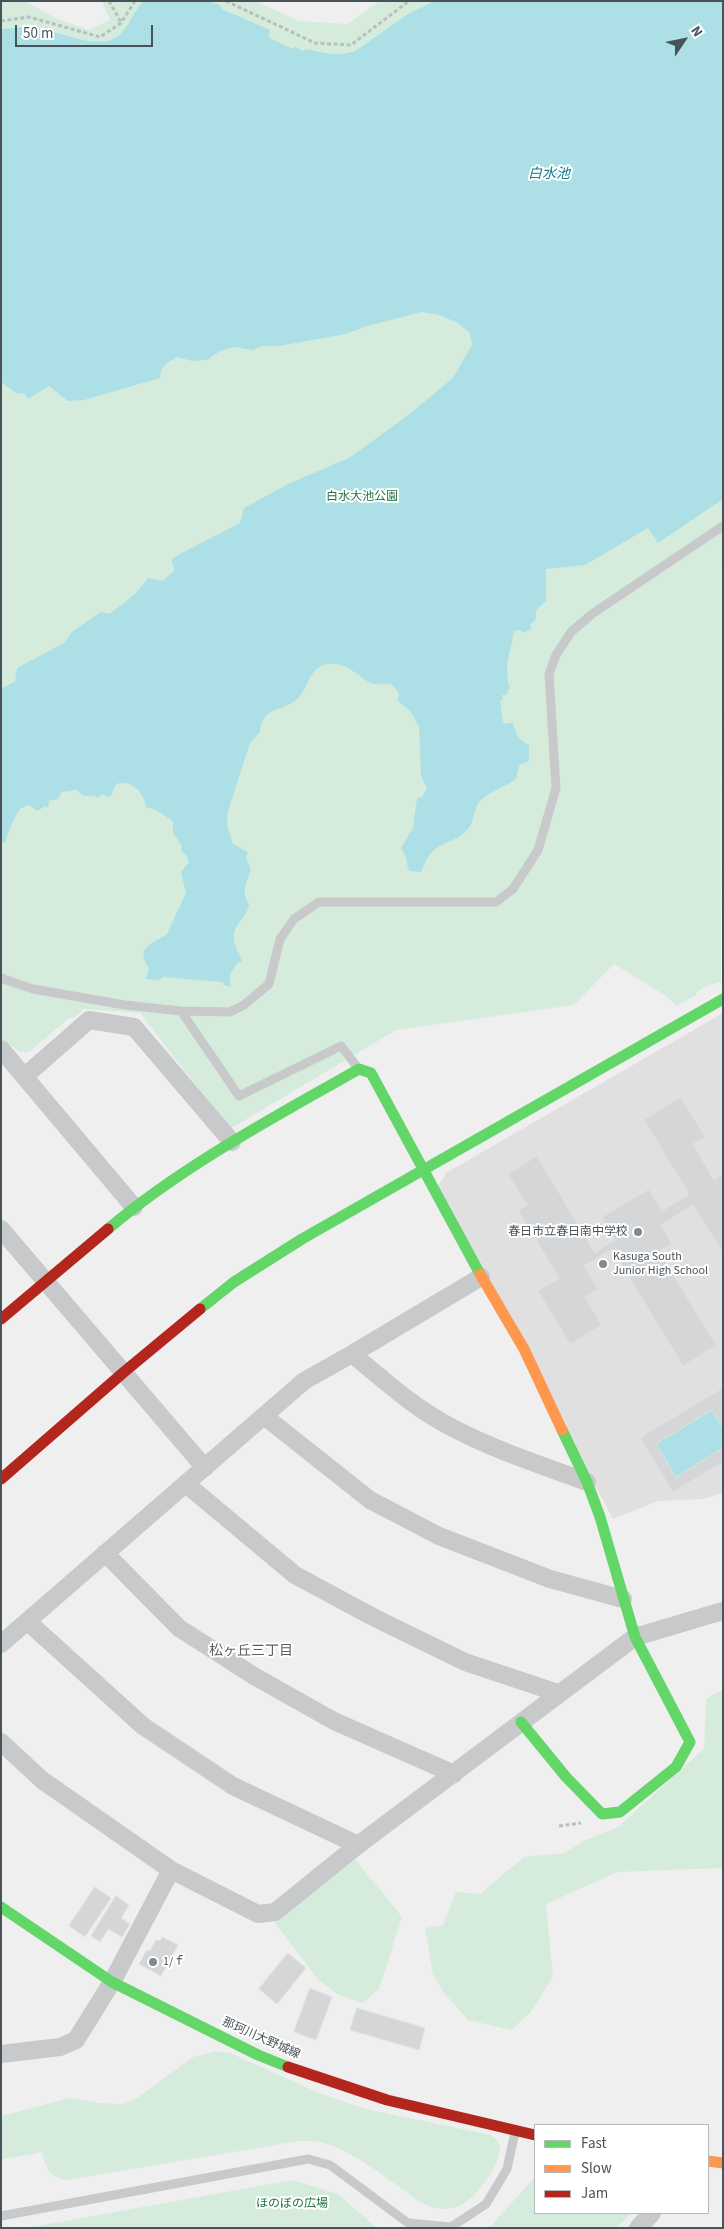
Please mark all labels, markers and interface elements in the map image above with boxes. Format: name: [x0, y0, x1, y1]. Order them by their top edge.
scale bar: [18, 15, 155, 47]
north arrow: [659, 15, 709, 65]
text: N: [686, 22, 707, 41]
text: 50 m: [23, 23, 53, 44]
water label: 白水池: [528, 167, 570, 183]
park label: 白水大池公園: [326, 490, 398, 504]
place label: 春日市立春日南中学校: [508, 1225, 628, 1239]
marker: 春日市立春日南中学校: [632, 1226, 644, 1238]
place label: Kasuga South Junior High School: [613, 1250, 708, 1278]
marker: Kasuga South Junior High School: [597, 1258, 609, 1270]
district label: 松ヶ丘三丁目: [209, 1644, 293, 1660]
place label: 1/ｆ: [163, 1955, 185, 1969]
marker: 1/ｆ: [147, 1956, 159, 1968]
street label: 那珂川大野城線: [220, 2015, 302, 2063]
legend: [534, 2124, 709, 2214]
text: Fast: [581, 2133, 607, 2154]
text: Slow: [581, 2158, 612, 2179]
text: Jam: [581, 2183, 608, 2204]
park label: ほのぼの広場: [256, 2197, 328, 2211]

